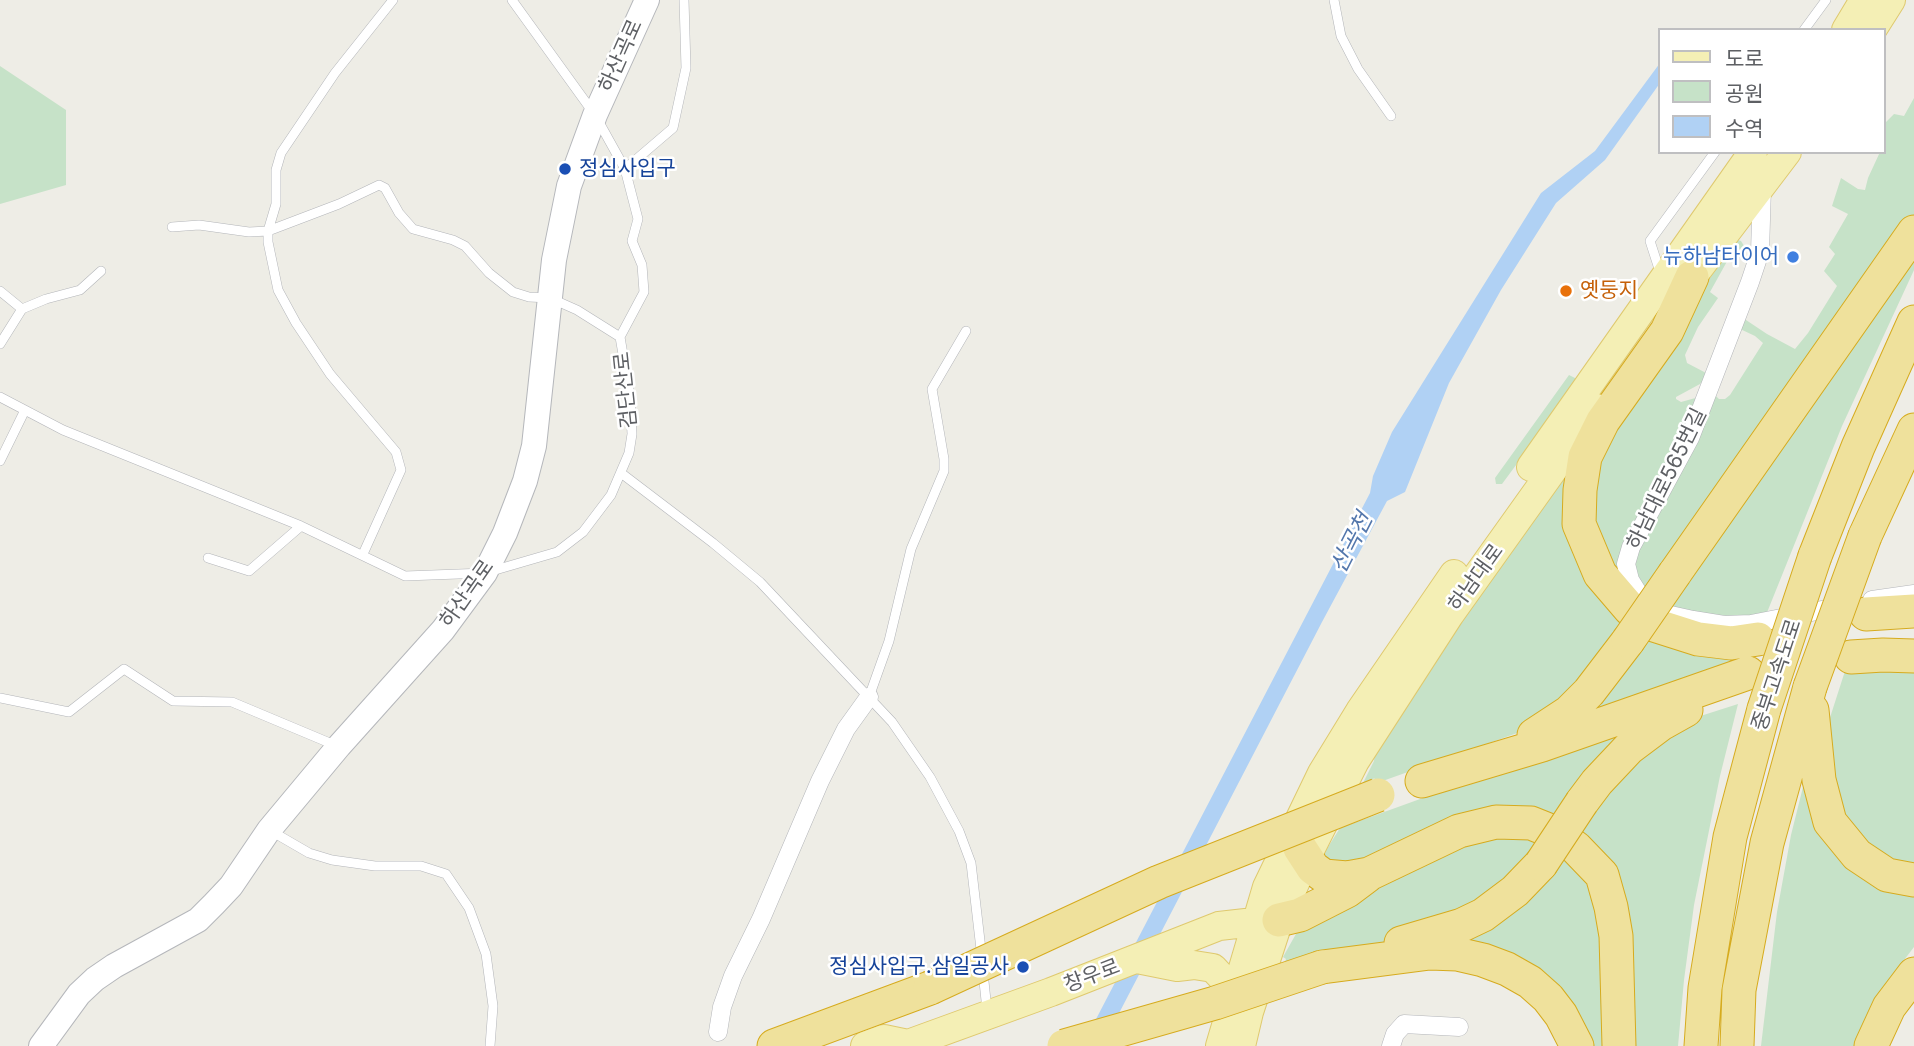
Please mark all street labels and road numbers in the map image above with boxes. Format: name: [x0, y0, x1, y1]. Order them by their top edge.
street label: 하산곡로: [594, 16, 648, 96]
street label: 검단산로: [609, 350, 643, 430]
street label: 하남대로565번길: [1622, 404, 1712, 554]
street label: 하남대로: [1443, 539, 1509, 617]
street label: 하산곡로: [435, 555, 499, 633]
street label: 중부고속도로: [1747, 616, 1807, 734]
street label: 창우로: [1060, 954, 1124, 998]

